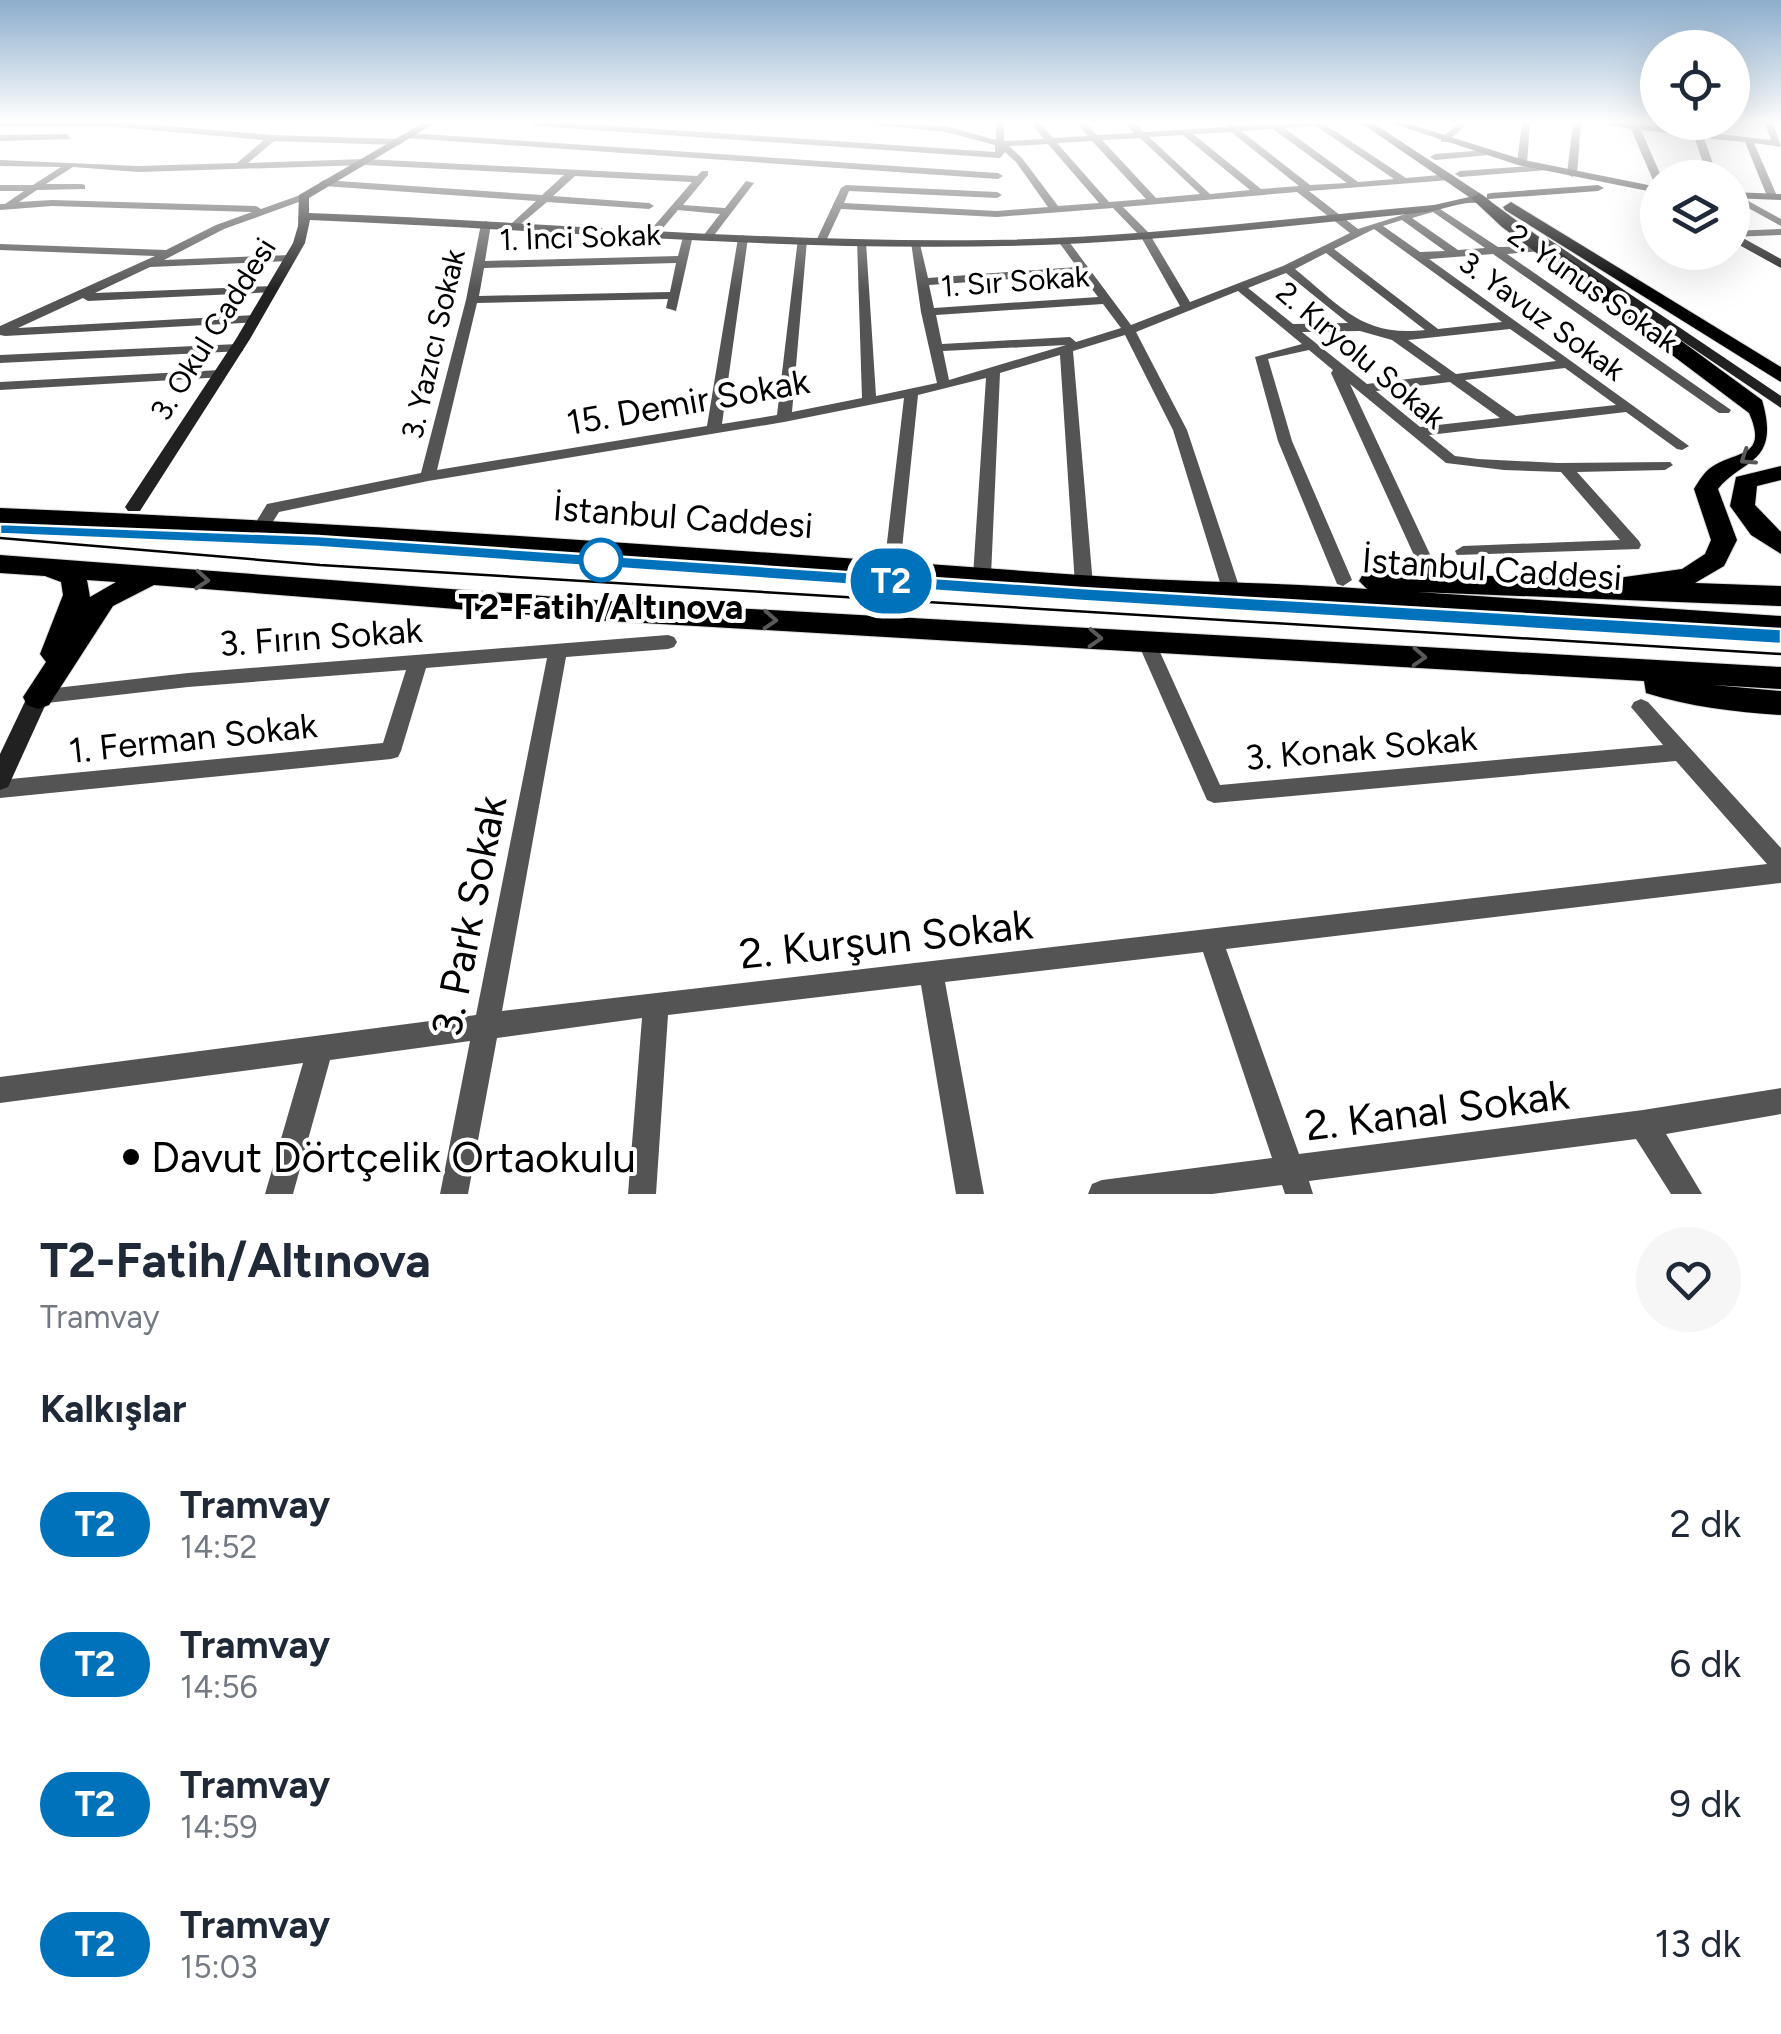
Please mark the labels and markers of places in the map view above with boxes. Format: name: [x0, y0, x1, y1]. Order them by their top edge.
marker: T2-Fatih/Altınova: [580, 539, 622, 581]
place label: T2-Fatih/Altınova: [459, 586, 743, 628]
place label: Davut Dörtçelik Ortaokulu: [151, 1132, 636, 1183]
marker: Davut Dörtçelik Ortaokulu: [120, 1146, 142, 1168]

